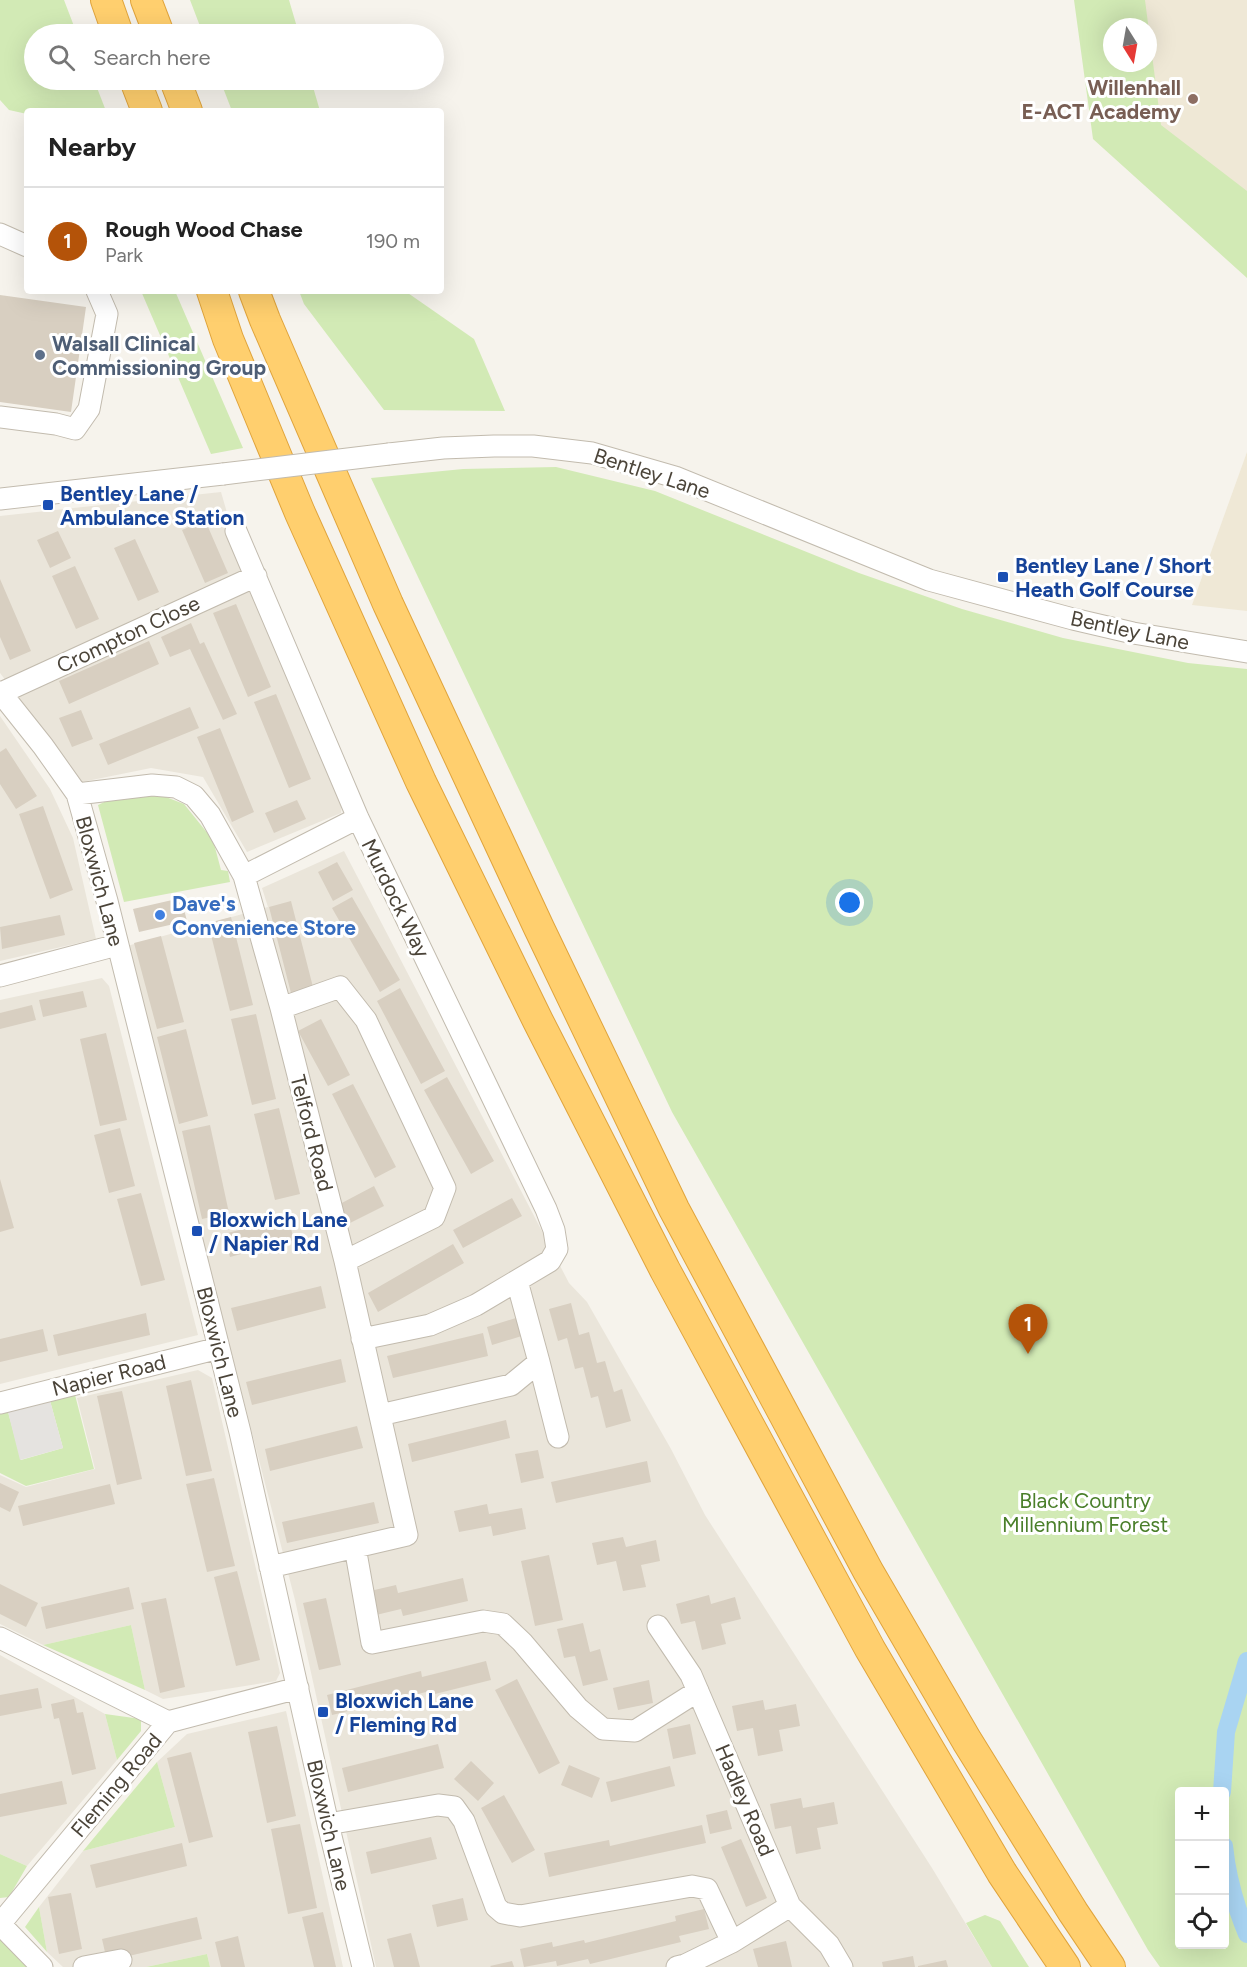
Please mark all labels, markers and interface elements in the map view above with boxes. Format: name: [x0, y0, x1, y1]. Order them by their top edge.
north arrow: [1103, 18, 1157, 72]
search box: [24, 24, 444, 90]
icon: search: [45, 41, 78, 74]
text: Search here: [93, 44, 211, 71]
place label: Willenhall E-ACT Academy: [1021, 75, 1182, 124]
marker: Willenhall E-ACT Academy: [1186, 92, 1200, 106]
text: Nearby: [48, 131, 136, 163]
text: Rough Wood Chase: [105, 216, 303, 243]
text: 1: [63, 229, 72, 253]
text: 190 m: [366, 229, 420, 253]
text: Park: [105, 243, 143, 267]
place label: Walsall Clinical Commissioning Group: [52, 331, 266, 380]
marker: Walsall Clinical Commissioning Group: [33, 348, 47, 362]
street label: Bentley Lane: [591, 442, 713, 504]
place label: Bentley Lane / Ambulance Station: [60, 481, 244, 530]
marker: Bentley Lane / Ambulance Station: [41, 498, 55, 512]
place label: Bentley Lane / Short Heath Golf Course: [1015, 553, 1212, 602]
marker: Bentley Lane / Short Heath Golf Course: [996, 570, 1010, 584]
street label: Crompton Close: [53, 590, 203, 678]
street label: Bentley Lane: [1068, 605, 1192, 655]
street label: Bloxwich Lane: [71, 813, 129, 949]
street label: Murdock Way: [357, 835, 435, 961]
your location: [835, 888, 864, 917]
place label: Dave's Convenience Store: [172, 891, 356, 940]
marker: Dave's Convenience Store: [153, 908, 167, 922]
street label: Telford Road: [285, 1072, 339, 1194]
place label: Bloxwich Lane / Napier Rd: [209, 1207, 348, 1256]
marker: Bloxwich Lane / Napier Rd: [190, 1224, 204, 1238]
street label: Bloxwich Lane: [192, 1284, 248, 1420]
pin: 1: [1008, 1304, 1048, 1354]
street label: Napier Road: [50, 1349, 168, 1401]
park label: Black Country Millennium Forest: [1002, 1488, 1168, 1537]
place label: Bloxwich Lane / Fleming Rd: [335, 1688, 474, 1737]
marker: Bloxwich Lane / Fleming Rd: [316, 1705, 330, 1719]
street label: Fleming Road: [65, 1728, 167, 1842]
street label: Hadley Road: [710, 1740, 780, 1860]
street label: Bloxwich Lane: [302, 1757, 356, 1893]
map controls: [1175, 1787, 1229, 1949]
button: +: [1175, 1787, 1229, 1841]
button: −: [1175, 1841, 1229, 1895]
button: locate: [1175, 1895, 1229, 1949]

